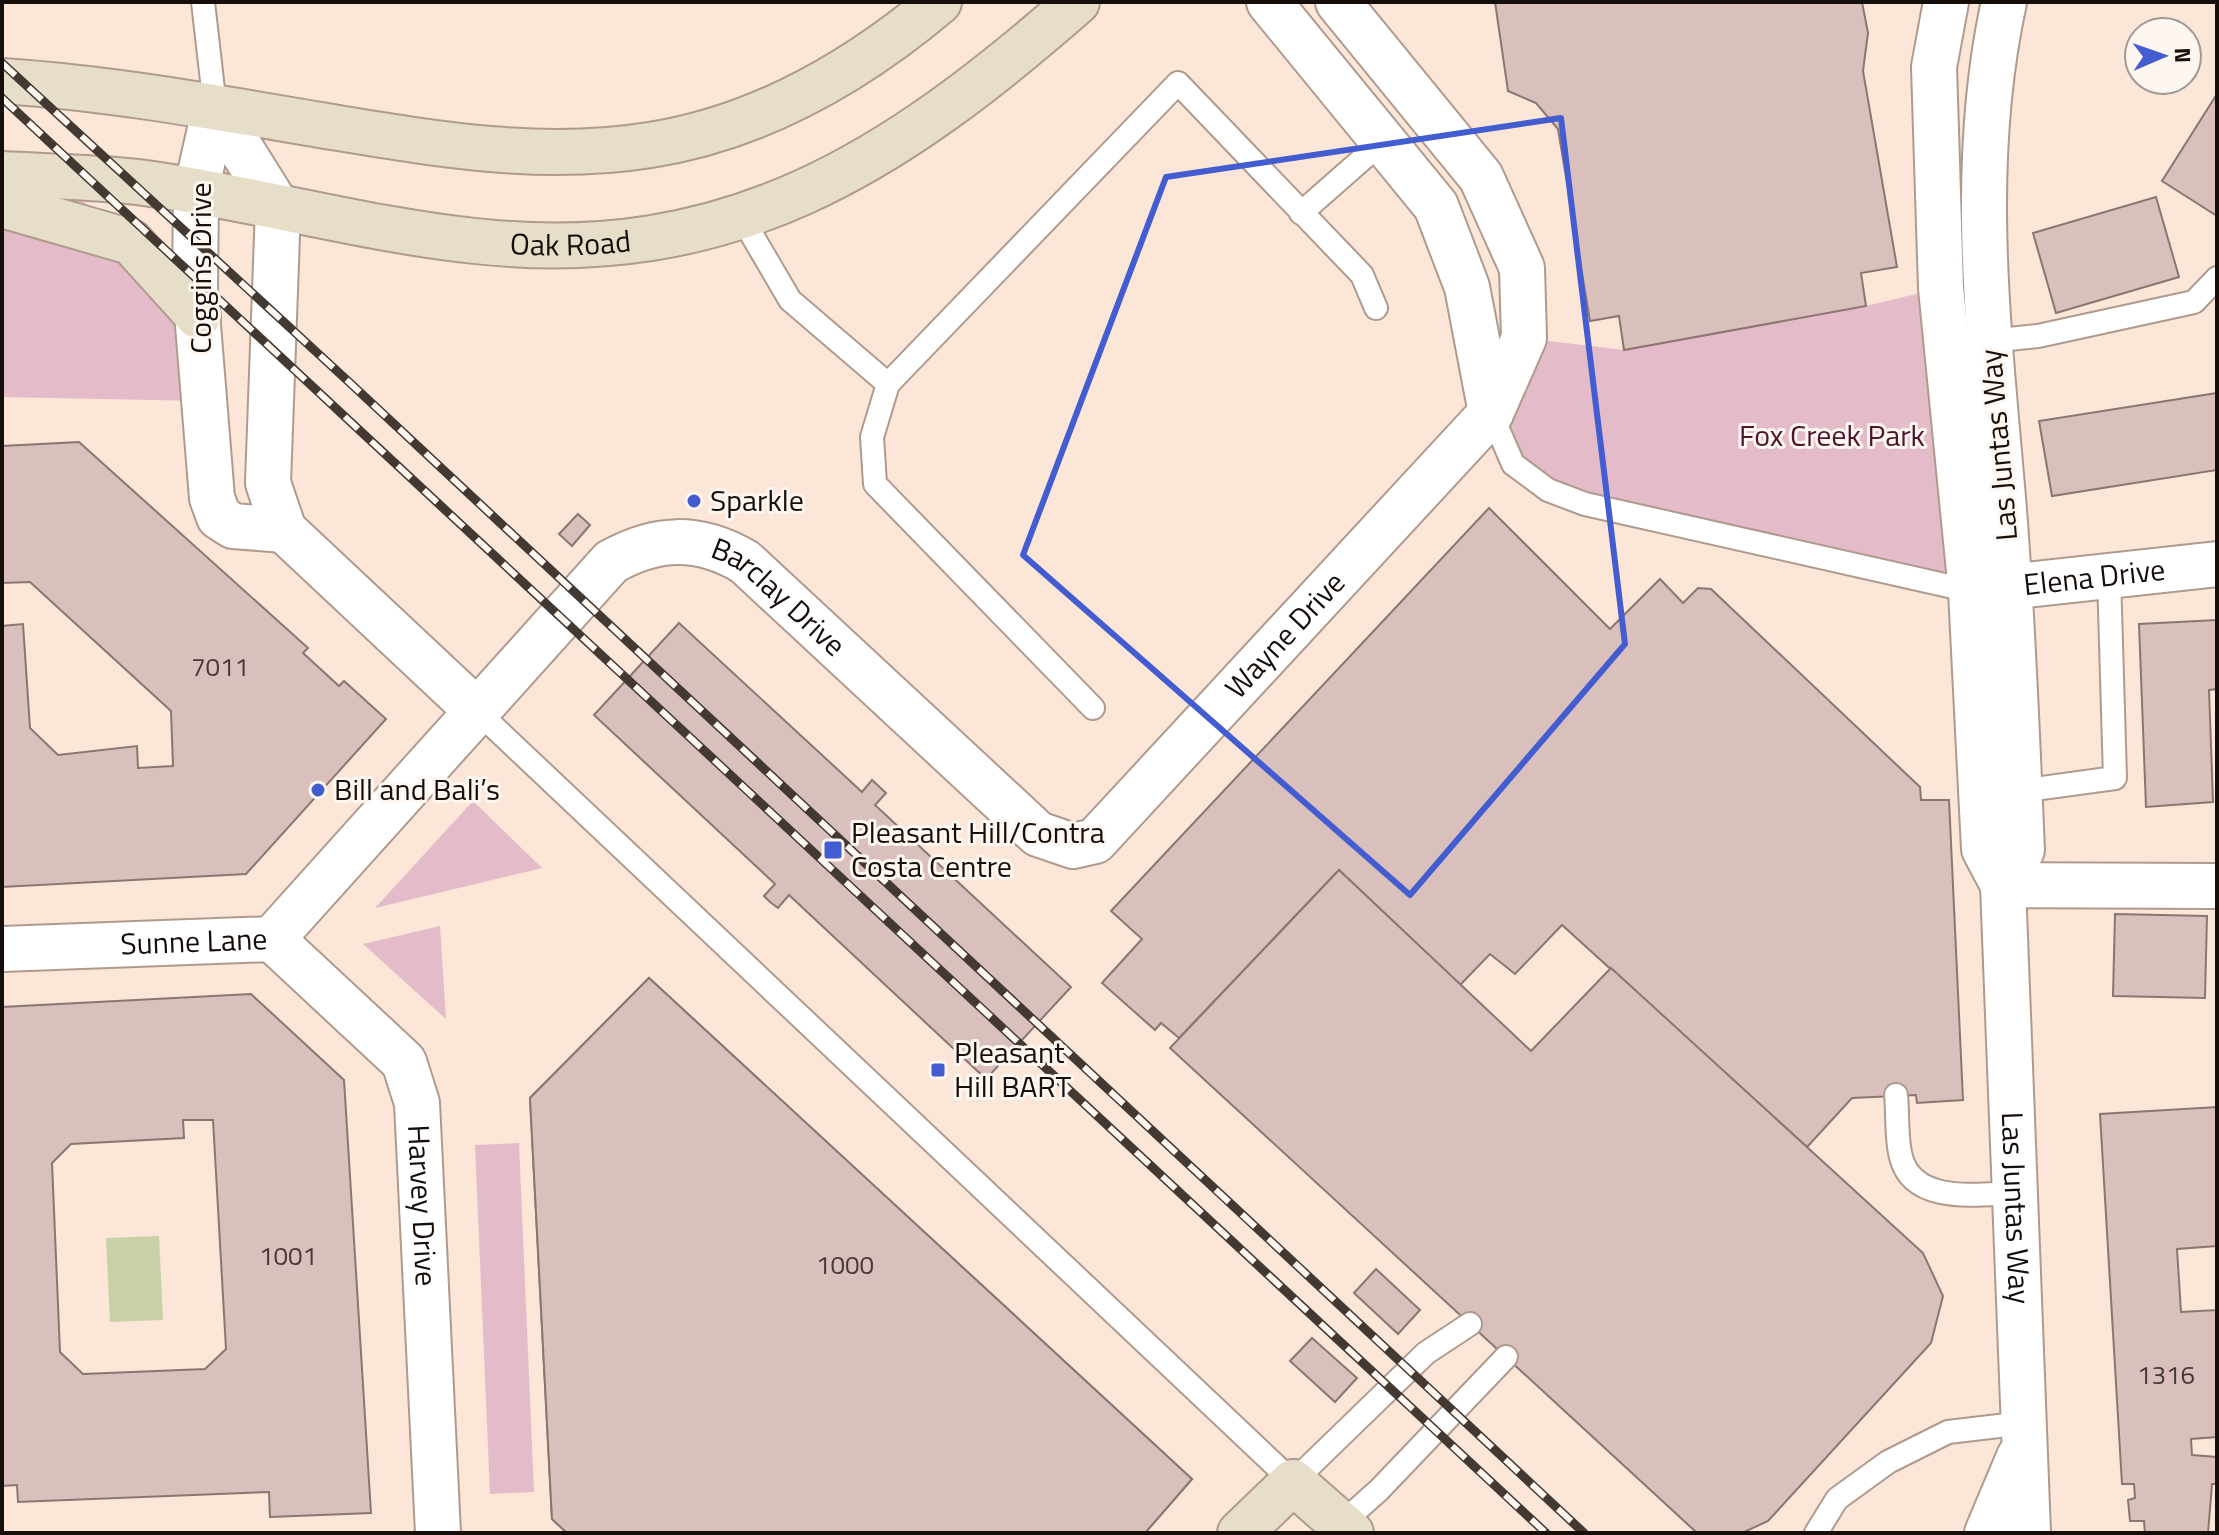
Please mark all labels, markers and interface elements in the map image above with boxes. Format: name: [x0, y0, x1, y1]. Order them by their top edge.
north arrow: [2123, 16, 2203, 96]
text: N: [2166, 47, 2200, 64]
street label: Coggins Drive: [177, 182, 223, 354]
street label: Oak Road: [509, 217, 633, 268]
street label: Las Juntas Way: [1967, 347, 2029, 543]
park label: Fox Creek Park: [1739, 412, 1925, 458]
place label: Sparkle: [710, 477, 804, 523]
marker: Sparkle: [685, 492, 703, 510]
street label: Barclay Drive: [705, 525, 857, 667]
street label: Elena Drive: [2021, 546, 2167, 607]
street label: Wayne Drive: [1214, 561, 1355, 709]
house number: 7011: [191, 647, 249, 686]
place label: Bill and Bali’s: [334, 766, 500, 812]
marker: Bill and Bali’s: [309, 781, 327, 799]
place label: Pleasant Hill/Contra Costa Centre: [851, 809, 1105, 889]
marker: Pleasant Hill/Contra Costa Centre: [822, 839, 844, 861]
street label: Sunne Lane: [120, 915, 268, 967]
place label: Pleasant Hill BART: [954, 1029, 1072, 1109]
marker: Pleasant Hill BART: [929, 1061, 947, 1079]
street label: Las Juntas Way: [1990, 1111, 2043, 1305]
street label: Harvey Drive: [396, 1124, 450, 1287]
house number: 1001: [259, 1236, 317, 1275]
house number: 1000: [816, 1245, 874, 1284]
house number: 1316: [2137, 1355, 2195, 1394]

